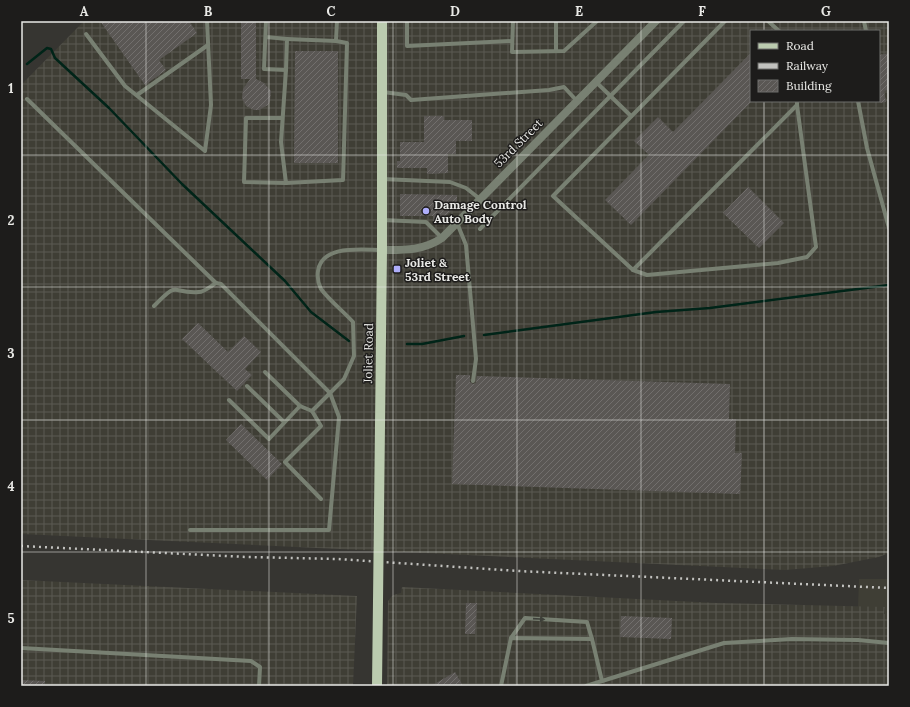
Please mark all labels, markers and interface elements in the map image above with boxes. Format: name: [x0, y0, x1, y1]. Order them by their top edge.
text: A: [80, 3, 89, 20]
text: B: [204, 3, 213, 20]
text: C: [327, 3, 336, 20]
text: D: [450, 3, 460, 20]
text: E: [575, 3, 583, 20]
text: F: [698, 3, 706, 20]
text: G: [821, 3, 831, 20]
legend: [750, 30, 880, 102]
text: Road: [786, 38, 814, 53]
text: Railway: [786, 58, 829, 73]
text: Building: [786, 78, 832, 93]
text: 1: [8, 80, 14, 97]
street label: 53rd Street: [491, 115, 546, 170]
place label: Damage Control Auto Body: [434, 197, 527, 226]
marker: Damage Control Auto Body: [421, 206, 431, 216]
text: 2: [8, 212, 15, 229]
place label: Joliet & 53rd Street: [405, 255, 471, 284]
marker: Joliet & 53rd Street: [392, 264, 402, 274]
street label: Joliet Road: [360, 323, 376, 384]
text: 3: [7, 345, 15, 362]
text: 4: [7, 478, 15, 495]
text: 5: [7, 610, 15, 627]
one-way arrow: [533, 615, 545, 622]

